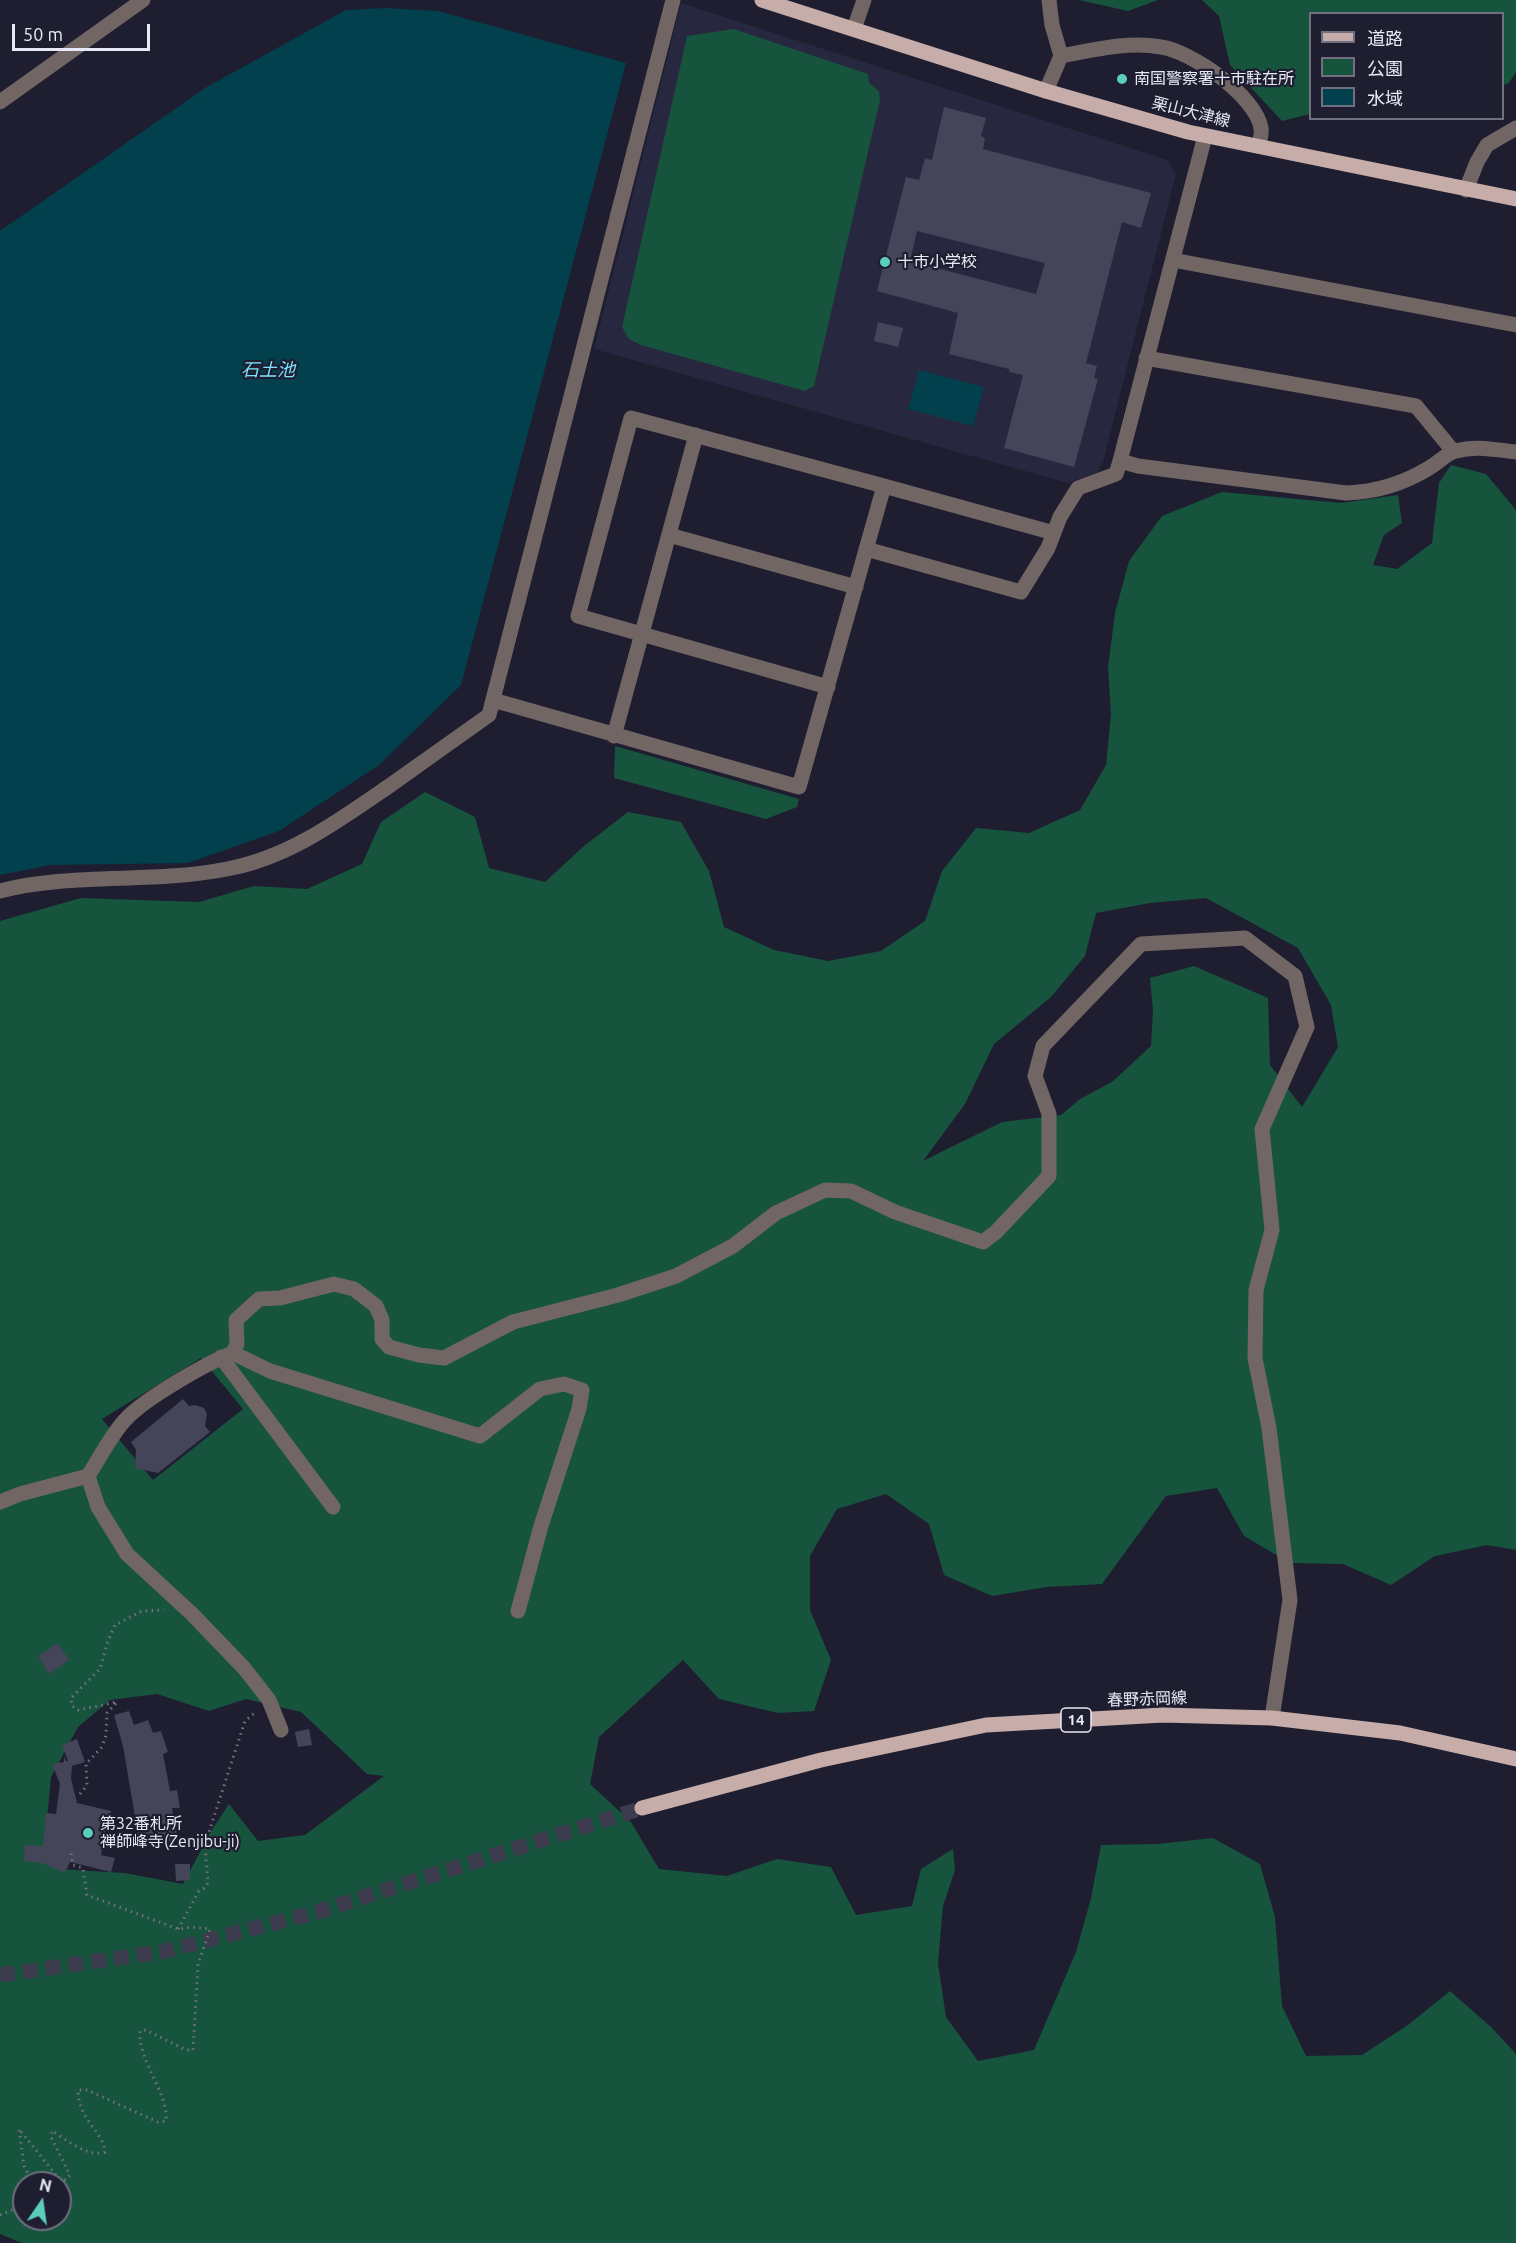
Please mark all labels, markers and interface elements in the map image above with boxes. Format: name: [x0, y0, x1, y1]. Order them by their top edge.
scale bar: [15, 12, 153, 50]
legend: [1309, 12, 1504, 120]
text: 50 m: [23, 24, 63, 44]
text: 道路: [1367, 28, 1403, 48]
text: 公園: [1367, 58, 1403, 78]
place label: 南国警察署十市駐在所: [1134, 69, 1294, 89]
marker: 南国警察署十市駐在所: [1115, 72, 1129, 86]
text: 水域: [1367, 88, 1403, 108]
street label: 栗山大津線: [1150, 93, 1232, 131]
place label: 十市小学校: [897, 252, 977, 272]
marker: 十市小学校: [878, 255, 892, 269]
water label: 石土池: [241, 359, 295, 381]
street label: 春野赤岡線: [1107, 1688, 1187, 1710]
road number: 14: [1061, 1708, 1091, 1732]
place label: 第32番札所 禅師峰寺(Zenjibu-ji): [100, 1814, 240, 1852]
marker: 第32番札所 禅師峰寺(Zenjibu-ji): [81, 1826, 95, 1840]
north arrow: [12, 2171, 72, 2231]
text: N: [38, 2175, 53, 2196]

